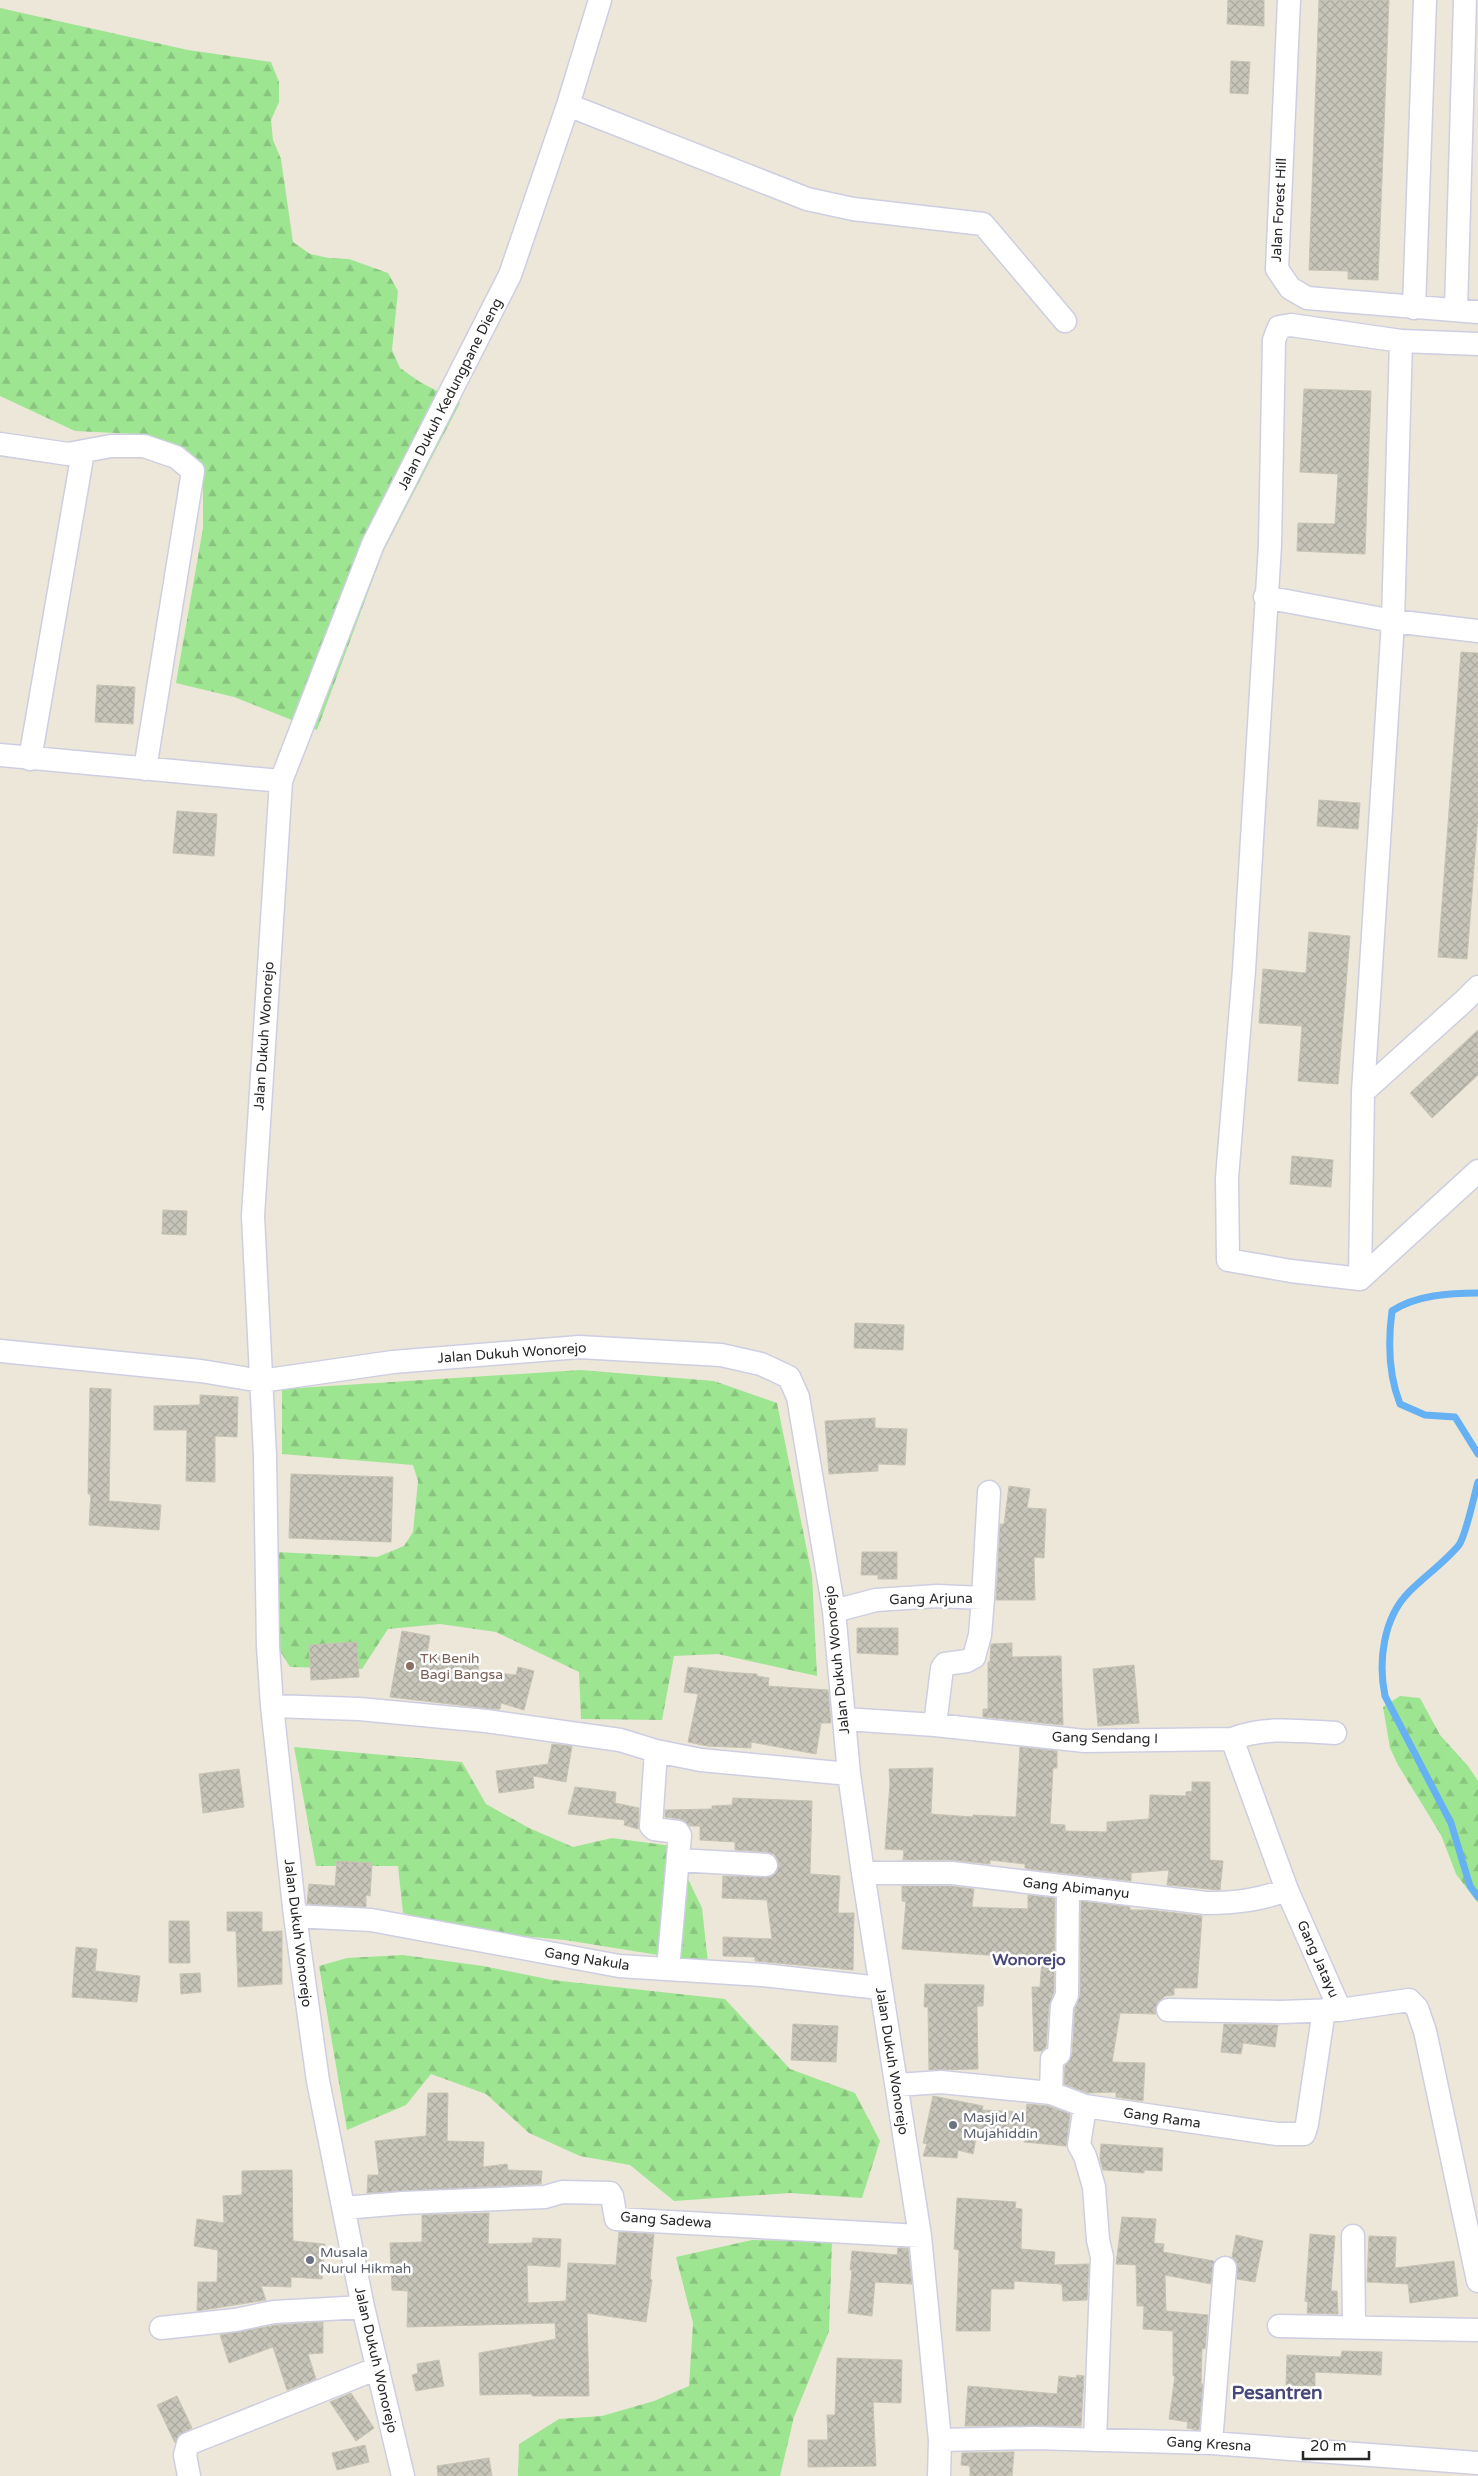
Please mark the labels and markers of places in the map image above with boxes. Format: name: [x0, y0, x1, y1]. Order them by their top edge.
place label: TK Benih Bagi Bangsa: [420, 1650, 503, 1683]
marker: TK Benih Bagi Bangsa: [404, 1660, 416, 1672]
place label: Masjid Al Mujahiddin: [963, 2109, 1038, 2142]
marker: Masjid Al Mujahiddin: [947, 2119, 959, 2131]
place label: Musala Nurul Hikmah: [320, 2244, 411, 2277]
marker: Musala Nurul Hikmah: [304, 2254, 316, 2266]

